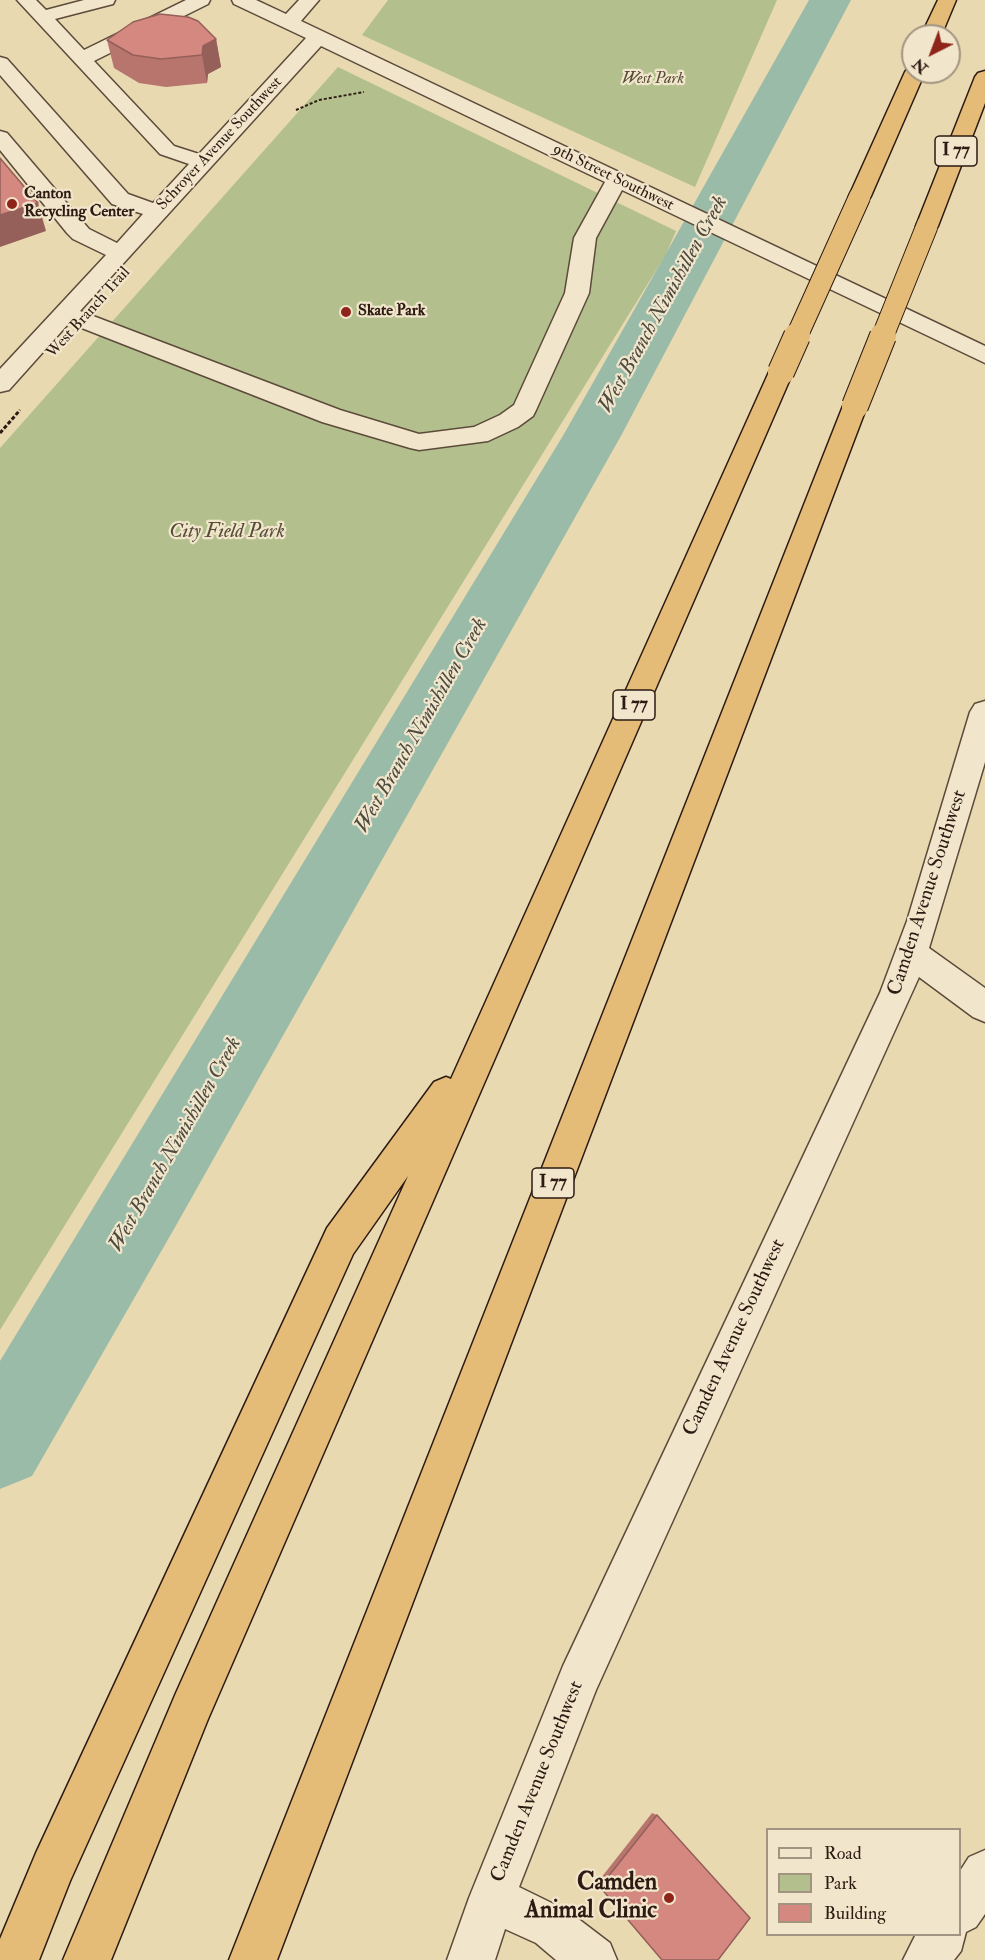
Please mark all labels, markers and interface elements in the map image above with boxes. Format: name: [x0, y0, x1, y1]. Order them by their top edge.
north arrow: [901, 24, 961, 84]
text: N: [908, 54, 932, 78]
park label: West Park: [622, 70, 684, 90]
street label: Schroyer Avenue Southwest: [153, 73, 287, 215]
road number: I 77: [935, 136, 977, 166]
street label: 9th Street Southwest: [549, 140, 677, 216]
place label: Canton Recycling Center: [24, 185, 134, 223]
water label: West Branch Nimishillen Creek: [594, 192, 734, 418]
marker: Canton Recycling Center: [5, 197, 19, 211]
street label: West Branch Trail: [43, 263, 135, 363]
place label: Skate Park: [358, 302, 425, 322]
marker: Skate Park: [339, 305, 353, 319]
park label: City Field Park: [169, 521, 285, 545]
water label: West Branch Nimishillen Creek: [350, 614, 494, 838]
road number: I 77: [613, 690, 655, 720]
street label: Camden Avenue Southwest: [883, 787, 973, 999]
water label: West Branch Nimishillen Creek: [104, 1033, 248, 1257]
road number: I 77: [532, 1168, 574, 1198]
street label: Camden Avenue Southwest: [679, 1236, 791, 1440]
street label: Camden Avenue Southwest: [487, 1678, 589, 1886]
legend: [766, 1828, 961, 1936]
text: Road: [824, 1842, 862, 1865]
place label: Camden Animal Clinic: [525, 1870, 657, 1926]
text: Park: [824, 1872, 857, 1895]
marker: Camden Animal Clinic: [662, 1891, 676, 1905]
text: Building: [824, 1902, 886, 1925]

